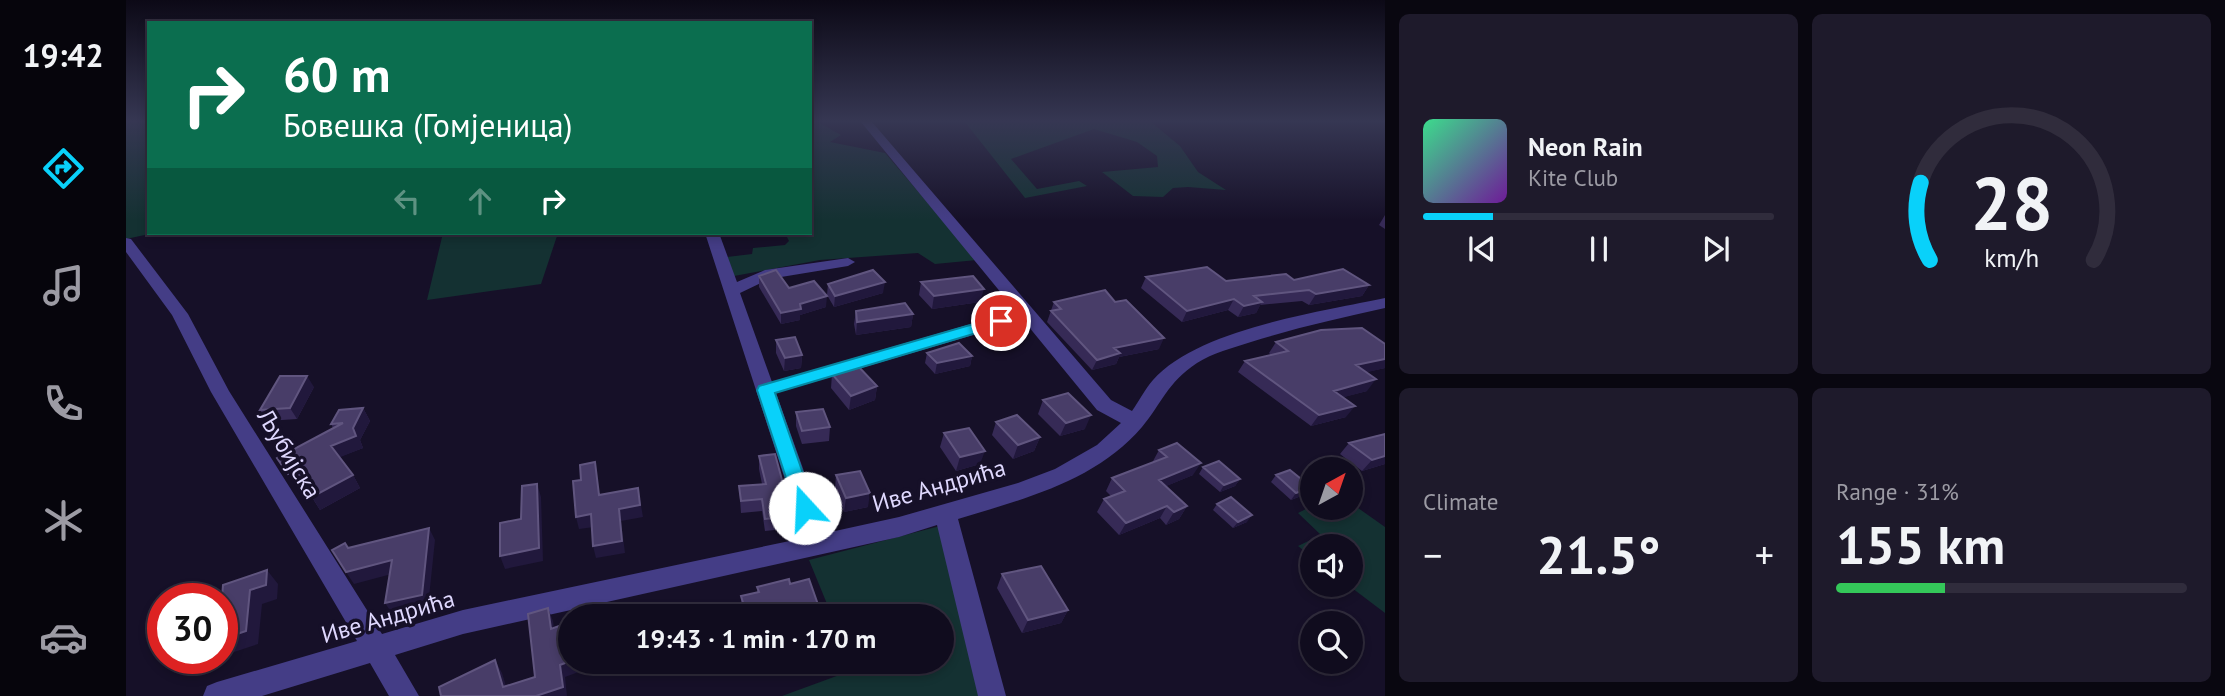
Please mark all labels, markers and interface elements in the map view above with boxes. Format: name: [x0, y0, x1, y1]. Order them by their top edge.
text: 19:42: [22, 34, 104, 76]
text: 60 m: [283, 42, 390, 106]
icon: right: [168, 49, 259, 140]
text: Бовешка (Гомјеница): [283, 104, 573, 146]
text: Neon Rain: [1528, 130, 1643, 163]
icon: directions: [39, 144, 88, 193]
text: 28: [1970, 156, 2053, 250]
text: Kite Club: [1528, 163, 1618, 192]
icon: left: [388, 182, 426, 220]
icon: ahead: [461, 182, 499, 220]
icon: right: [534, 182, 572, 220]
icon: previous: [1463, 230, 1501, 268]
icon: pause: [1580, 230, 1618, 268]
icon: next: [1697, 230, 1735, 268]
text: km/h: [1984, 242, 2039, 274]
icon: music: [39, 261, 88, 310]
pin: [971, 291, 1031, 351]
icon: arrive: [982, 302, 1020, 340]
icon: phone: [39, 379, 88, 428]
street label: Љубијска: [250, 402, 328, 504]
street label: Иве Андрића: [869, 452, 1009, 519]
north arrow: [1300, 457, 1363, 520]
map controls: [1300, 457, 1363, 674]
position arrow: [768, 471, 842, 545]
text: Range · 31%: [1836, 477, 1959, 506]
text: Climate: [1423, 487, 1498, 516]
icon: climate: [39, 496, 88, 545]
text: 155 km: [1836, 511, 2005, 578]
text: 21.5°: [1537, 521, 1660, 588]
text: −: [1423, 530, 1442, 579]
text: +: [1755, 530, 1774, 579]
button: sound: [1300, 534, 1363, 597]
speed limit sign: 30: [147, 583, 238, 674]
street label: Иве Андрића: [318, 583, 458, 650]
button: search: [1300, 611, 1363, 674]
icon: car: [39, 613, 88, 662]
text: 19:43 · 1 min · 170 m: [636, 622, 876, 655]

